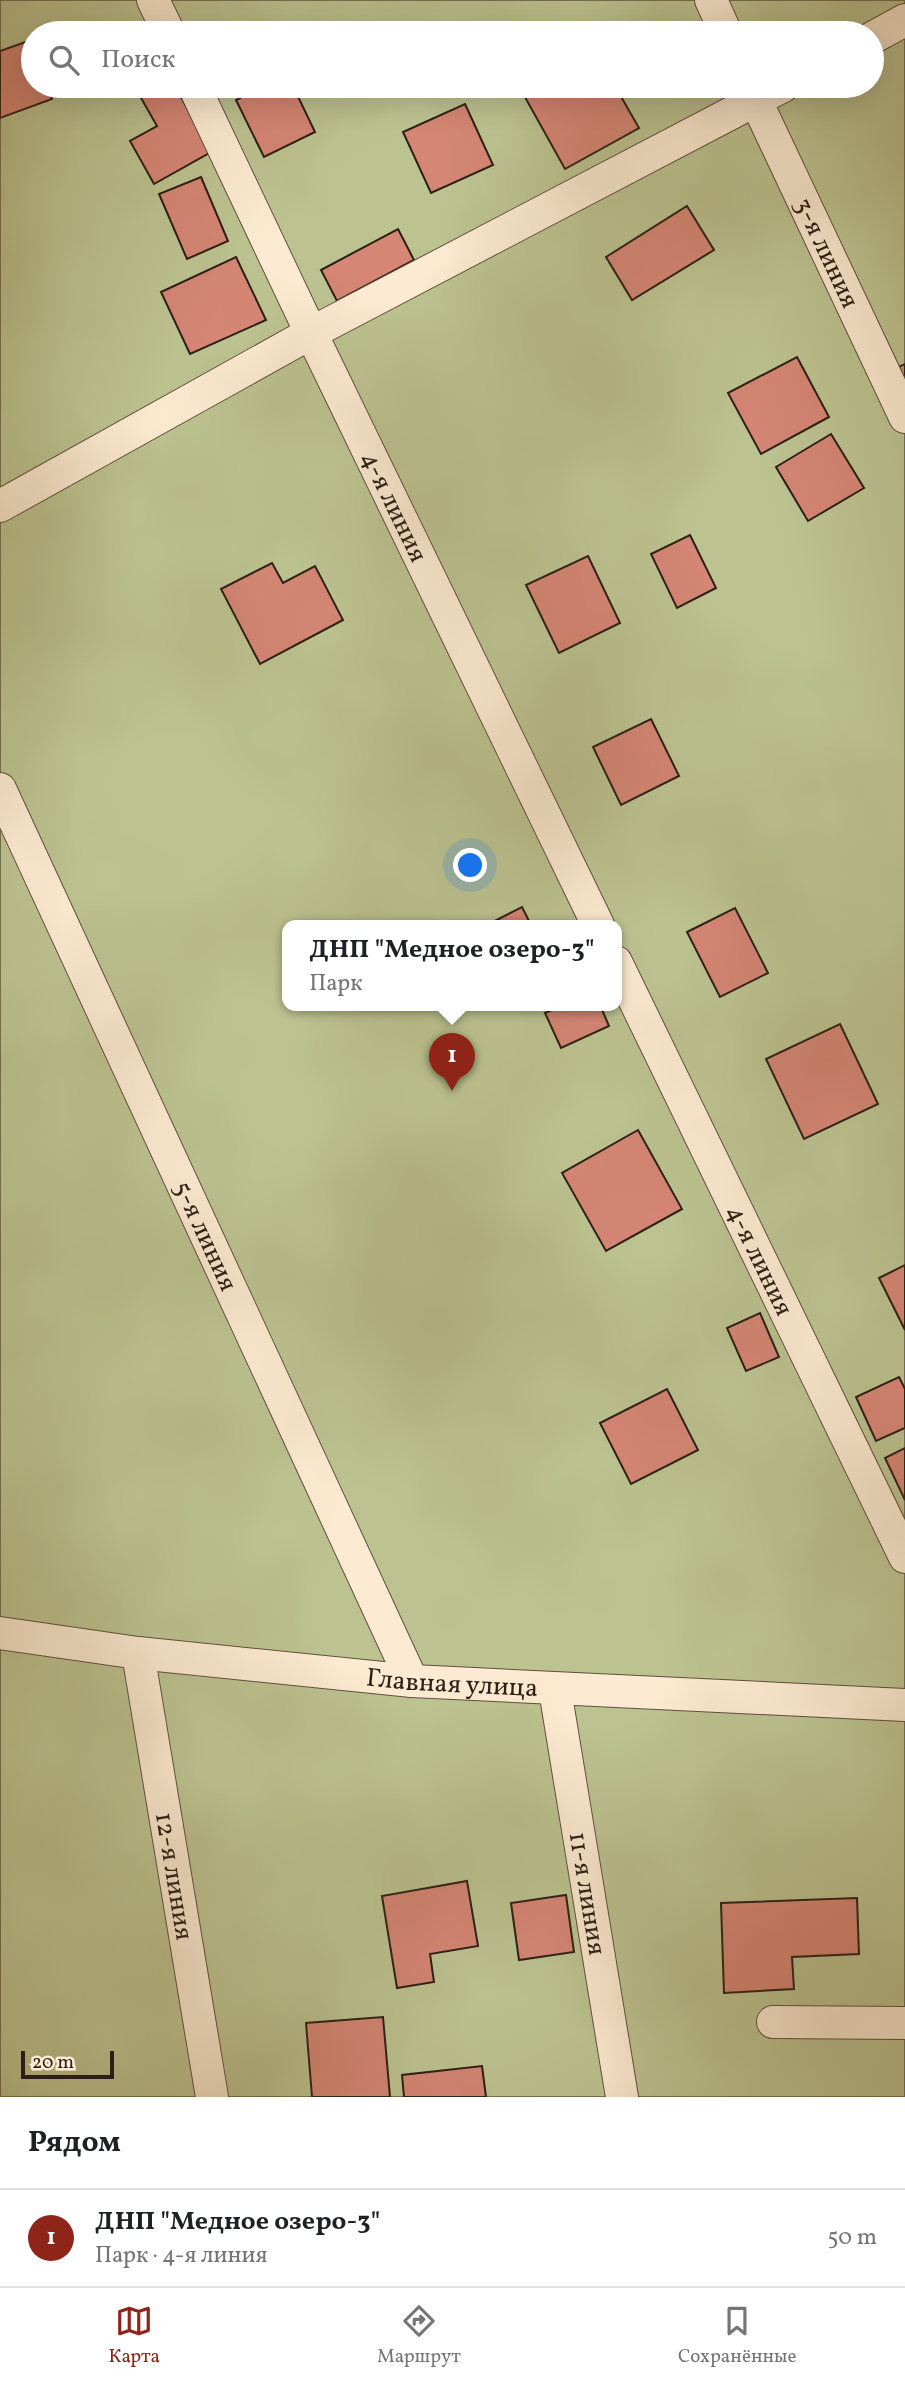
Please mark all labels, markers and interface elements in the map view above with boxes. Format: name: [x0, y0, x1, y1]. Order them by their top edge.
search box: [21, 21, 884, 98]
icon: search: [45, 41, 83, 79]
text: Поиск: [101, 42, 175, 78]
street label: 3-я линия: [784, 192, 867, 314]
street label: 4-я линия: [351, 446, 436, 569]
your location: [453, 848, 487, 882]
popup: [282, 920, 622, 1011]
text: ДНП "Медное озеро-3": [309, 932, 595, 968]
text: Парк: [309, 968, 363, 1000]
pin: 1: [429, 1033, 475, 1091]
street label: 5-я линия: [164, 1176, 245, 1297]
street label: 4-я линия: [717, 1199, 801, 1322]
street label: Главная улица: [364, 1660, 539, 1707]
street label: 12-я линия: [145, 1810, 202, 1943]
street label: 11-я линия: [559, 1829, 614, 1958]
scale bar: [21, 2048, 114, 2080]
text: 20 m: [32, 2050, 74, 2076]
text: Рядом: [28, 2122, 121, 2164]
text: ДНП "Медное озеро-3": [95, 2204, 380, 2240]
text: 1: [46, 2222, 56, 2254]
text: 50 m: [828, 2222, 877, 2254]
text: Парк · 4-я линия: [95, 2240, 268, 2272]
tab: Карта: [109, 2302, 160, 2370]
tab: Маршрут: [377, 2302, 461, 2370]
tab: Сохранённые: [678, 2302, 796, 2370]

